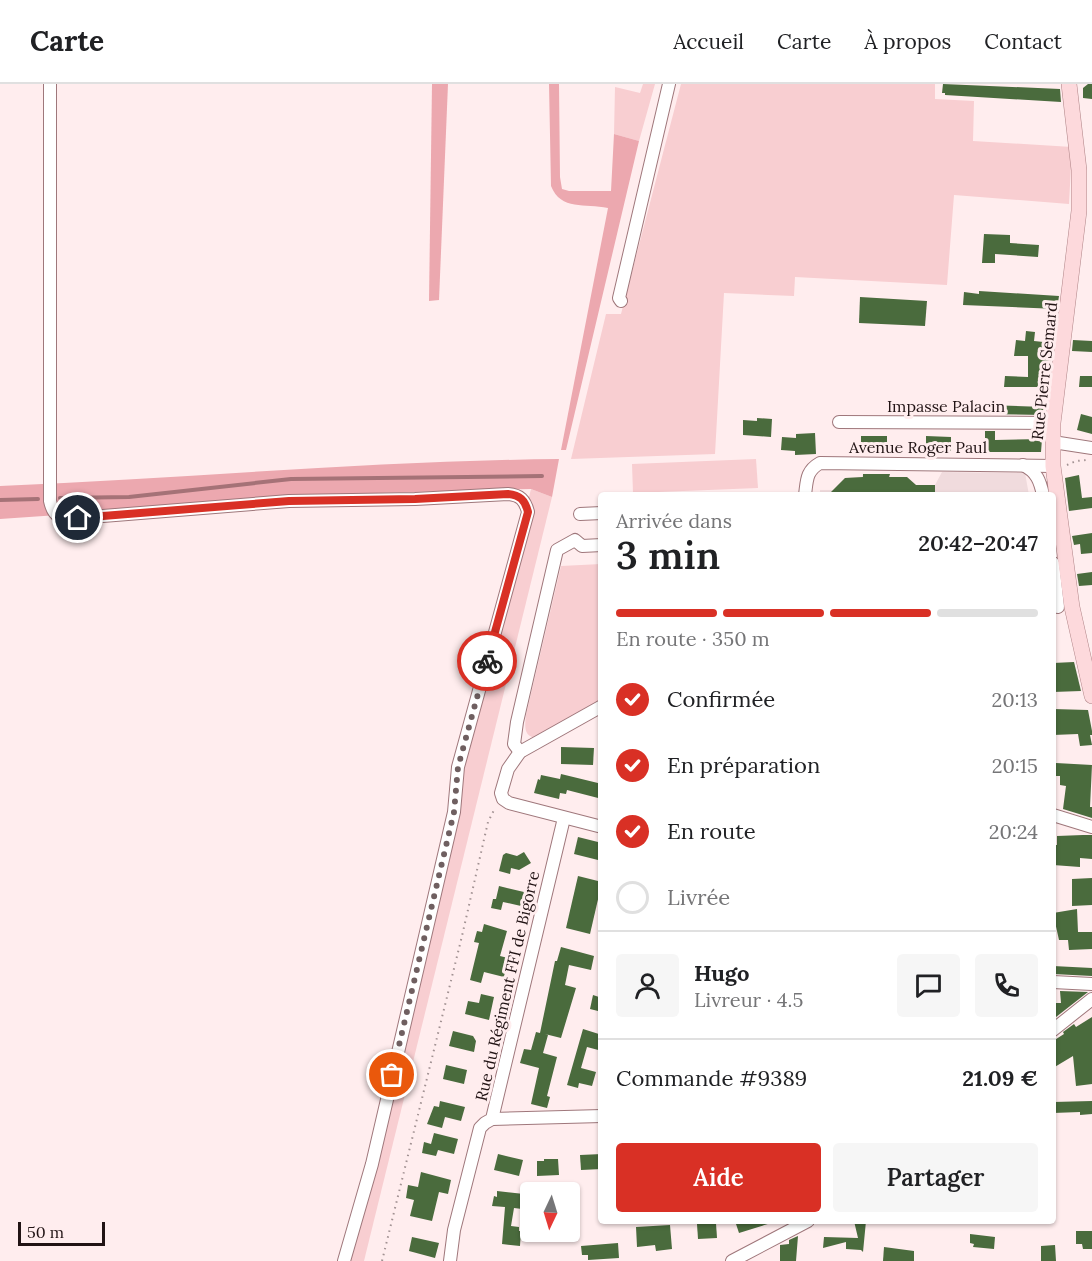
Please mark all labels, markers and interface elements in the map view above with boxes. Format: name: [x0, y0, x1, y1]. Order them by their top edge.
text: Carte: [30, 23, 104, 59]
text: Accueil: [673, 28, 744, 55]
text: Carte: [777, 28, 831, 55]
text: À propos: [864, 28, 951, 55]
text: Contact: [984, 28, 1062, 55]
street label: Rue Pierre Semard: [1027, 301, 1061, 441]
street label: Impasse Palacin: [887, 396, 1005, 416]
street label: Avenue Roger Paul: [848, 437, 987, 457]
pin: [52, 492, 103, 543]
icon: home: [61, 501, 94, 534]
text: Arrivée dans: [616, 508, 732, 533]
text: 20:42–20:47: [918, 529, 1038, 557]
text: 3 min: [616, 530, 720, 580]
text: En route · 350 m: [616, 626, 770, 651]
courier: [457, 631, 517, 691]
icon: bike: [471, 645, 504, 678]
icon: check: [616, 683, 649, 716]
text: Confirmée: [667, 685, 775, 713]
text: 20:13: [991, 687, 1038, 712]
icon: check: [616, 749, 649, 782]
text: En préparation: [667, 751, 820, 779]
text: 20:15: [992, 753, 1038, 778]
icon: check: [616, 815, 649, 848]
text: En route: [667, 817, 756, 845]
text: 20:24: [989, 819, 1038, 844]
street label: Rue du Régiment FFI de Bigorre: [471, 869, 543, 1103]
text: Livrée: [667, 883, 730, 911]
button: person: [616, 954, 679, 1017]
button: chat: [897, 954, 960, 1017]
button: phone: [975, 954, 1038, 1017]
text: Hugo: [694, 959, 749, 987]
text: Livreur · 4.5: [694, 987, 803, 1012]
pin: [366, 1049, 417, 1100]
icon: bag: [375, 1058, 408, 1091]
text: Commande #9389: [616, 1064, 807, 1092]
text: 21.09 €: [962, 1064, 1038, 1092]
button: Aide: [616, 1143, 821, 1212]
button: Partager: [833, 1143, 1038, 1212]
north arrow: [520, 1182, 580, 1242]
map controls: [520, 1182, 580, 1242]
scale bar: [18, 1219, 105, 1246]
text: 50 m: [27, 1222, 64, 1242]

